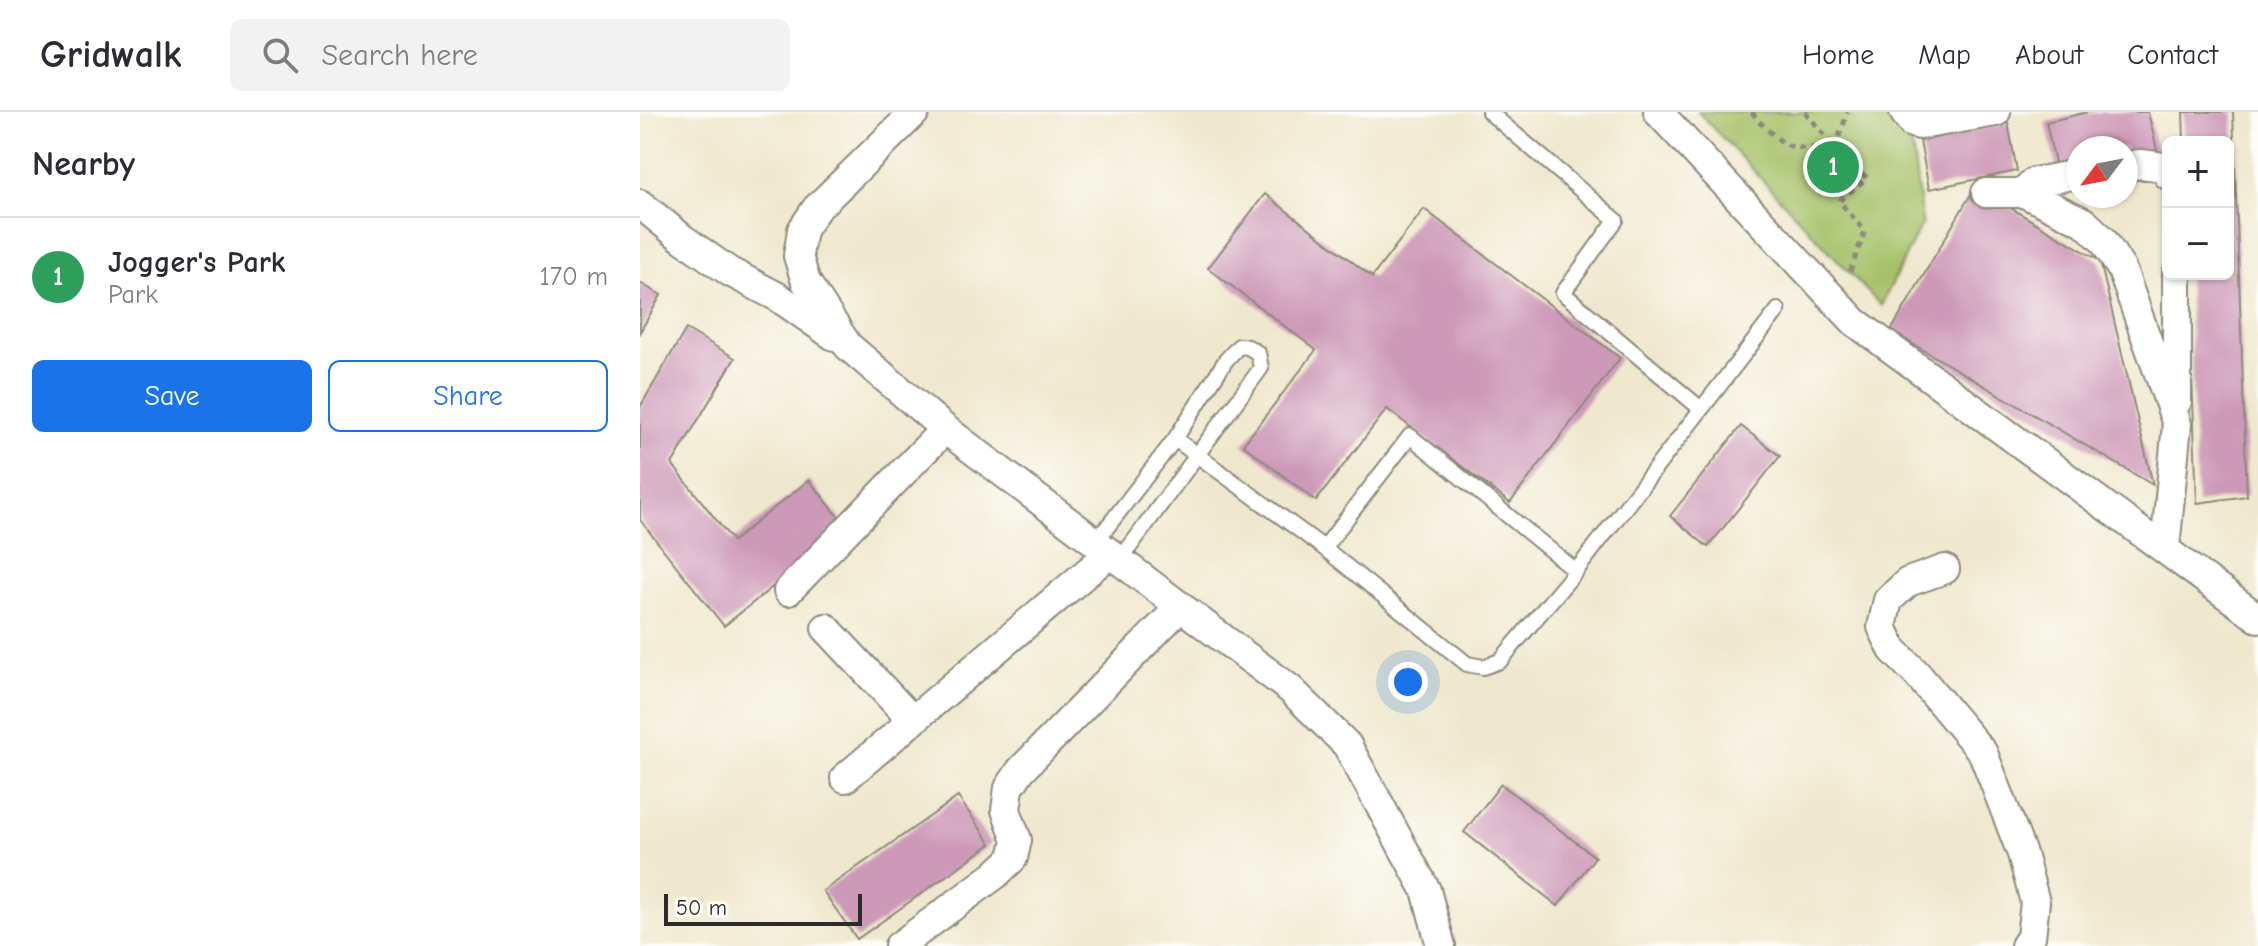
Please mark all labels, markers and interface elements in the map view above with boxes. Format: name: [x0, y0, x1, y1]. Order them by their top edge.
search box: [230, 19, 790, 91]
text: Gridwalk: [40, 33, 182, 77]
icon: search: [258, 33, 302, 77]
text: Search here: [322, 38, 478, 73]
text: Home: [1802, 39, 1874, 71]
text: Map: [1918, 39, 1971, 71]
text: About: [2015, 39, 2083, 71]
text: Contact: [2127, 39, 2218, 71]
north arrow: [2066, 136, 2138, 208]
map controls: [2162, 136, 2234, 280]
button: +: [2162, 136, 2234, 208]
pin: 1: [1807, 137, 1859, 197]
text: Nearby: [32, 144, 135, 184]
button: −: [2162, 208, 2234, 280]
text: Jogger's Park: [108, 245, 285, 280]
text: 1: [53, 262, 63, 292]
text: 170 m: [539, 262, 608, 292]
text: Park: [108, 280, 158, 310]
button: Save: [32, 360, 312, 432]
button: Share: [328, 360, 608, 432]
your location: [1388, 662, 1428, 702]
scale bar: [664, 890, 862, 926]
text: 50 m: [676, 895, 727, 921]

